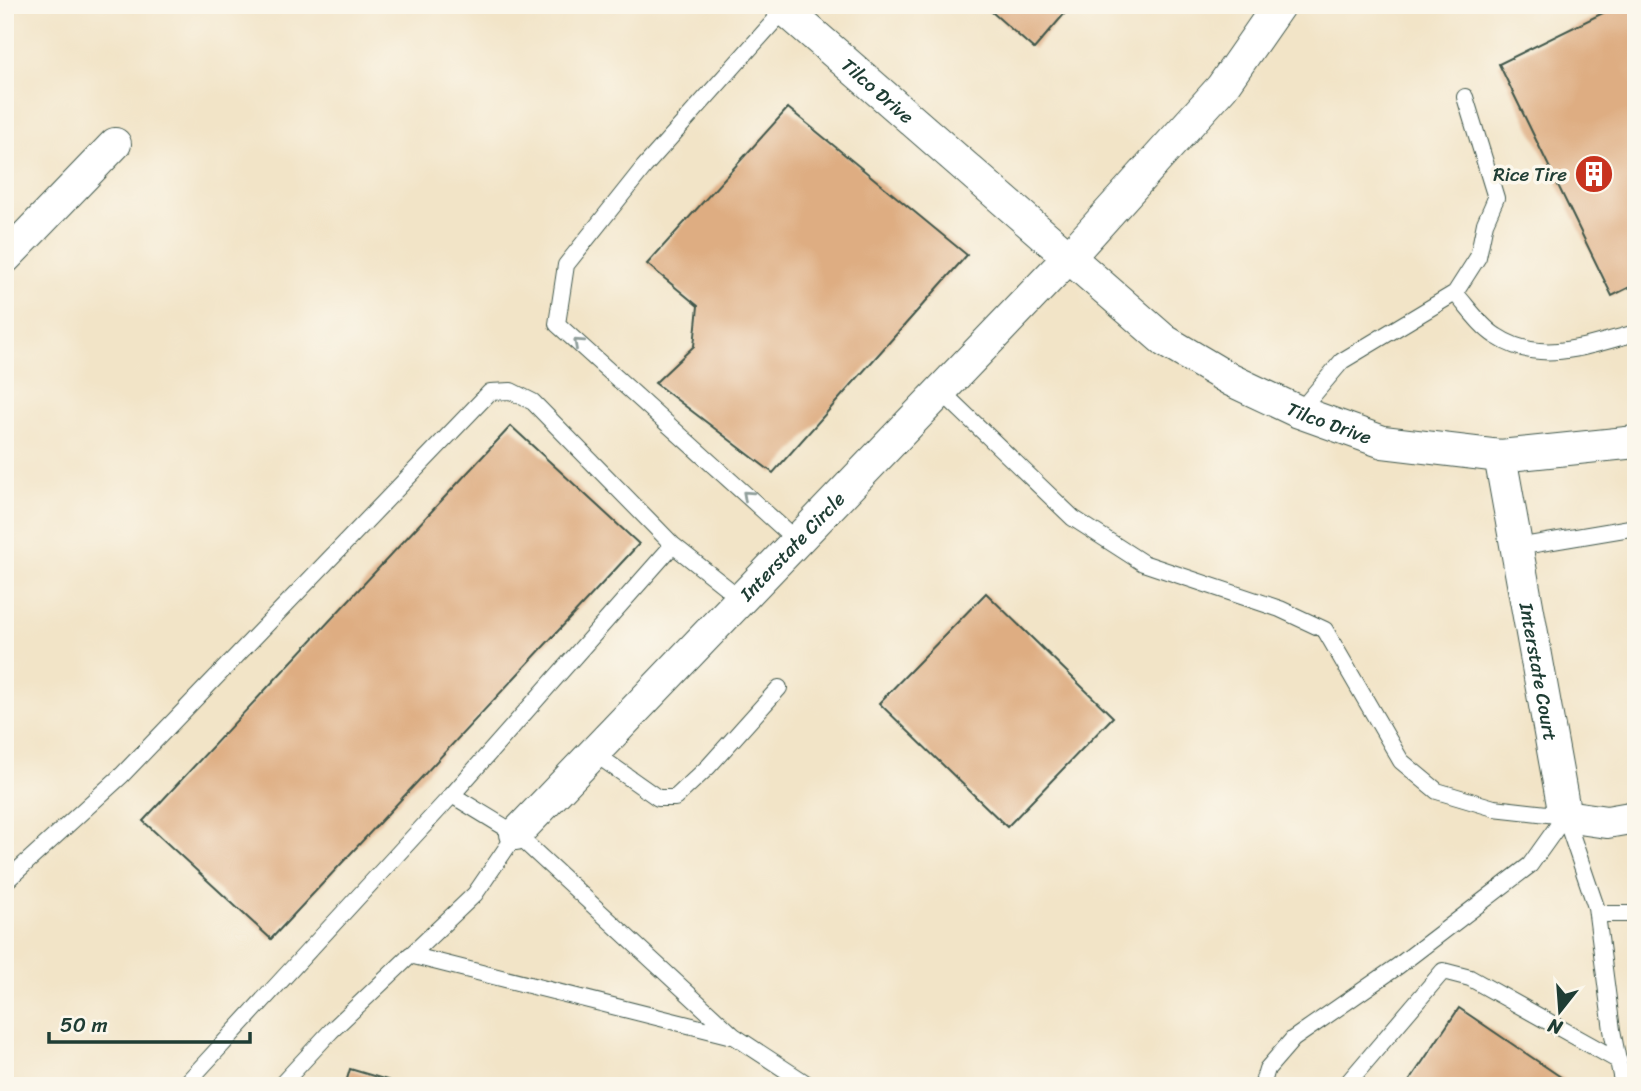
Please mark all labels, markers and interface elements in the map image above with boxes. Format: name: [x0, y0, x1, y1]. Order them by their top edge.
street label: Tilco Drive: [833, 49, 922, 132]
building icon: Rice Tire: [1573, 153, 1615, 195]
place label: Rice Tire: [1493, 158, 1567, 191]
one-way arrow: [573, 338, 586, 351]
street label: Tilco Drive: [1281, 392, 1377, 454]
street label: Interstate Circle: [731, 484, 854, 610]
one-way arrow: [742, 491, 755, 504]
street label: Interstate Court: [1510, 599, 1567, 743]
north arrow: [1526, 976, 1596, 1046]
scale bar: [49, 1000, 250, 1044]
text: 50 m: [60, 1006, 108, 1044]
text: N: [1543, 1009, 1567, 1045]

